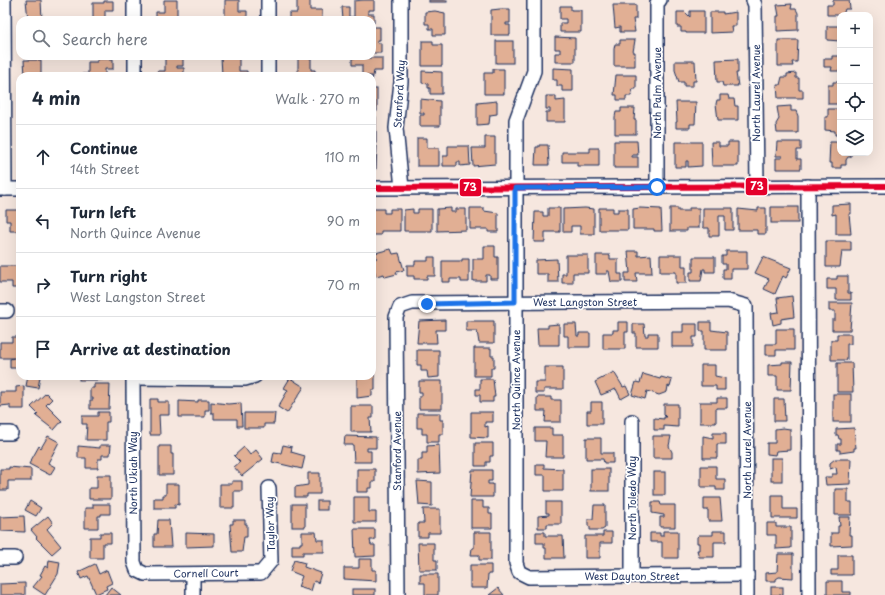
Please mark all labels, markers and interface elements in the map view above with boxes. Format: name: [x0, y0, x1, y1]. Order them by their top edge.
map controls: [837, 12, 873, 156]
button: +: [837, 12, 873, 48]
search box: [16, 16, 376, 60]
icon: search: [30, 27, 52, 49]
text: Search here: [62, 27, 148, 50]
street label: North Laurel Avenue: [748, 44, 763, 142]
street label: North Palm Avenue: [649, 47, 664, 139]
button: −: [837, 48, 873, 84]
street label: Stanford Way: [389, 59, 408, 128]
button: locate: [837, 84, 873, 120]
text: 4 min: [32, 85, 80, 111]
text: Walk · 270 m: [275, 89, 360, 108]
button: layers: [837, 120, 873, 156]
text: Continue: [70, 136, 138, 159]
icon: ahead: [32, 146, 54, 168]
text: 110 m: [325, 147, 360, 166]
text: 14th Street: [70, 159, 139, 178]
line badge: 73: [745, 177, 768, 196]
text: 73: [750, 177, 764, 194]
line badge: 73: [459, 178, 482, 197]
text: 73: [463, 178, 477, 195]
route start: [648, 178, 666, 196]
text: Turn left: [70, 200, 136, 223]
icon: left: [32, 210, 54, 232]
text: 90 m: [327, 211, 360, 230]
text: North Quince Avenue: [70, 223, 201, 242]
text: Turn right: [70, 264, 147, 287]
icon: right: [32, 274, 54, 296]
text: 70 m: [327, 275, 360, 294]
text: West Langston Street: [70, 287, 205, 306]
street label: West Langston Street: [533, 294, 637, 309]
route end: [418, 295, 436, 313]
street label: North Quince Avenue: [508, 329, 523, 430]
text: Arrive at destination: [70, 337, 231, 360]
icon: arrive: [32, 338, 54, 360]
street label: North Laurel Avenue: [739, 401, 754, 499]
street label: Stanford Avenue: [389, 410, 404, 491]
street label: North Ukiah Way: [125, 431, 140, 515]
street label: North Toledo Way: [624, 456, 639, 540]
street label: Taylor Way: [261, 496, 278, 552]
street label: Cornell Court: [173, 564, 239, 581]
street label: West Dayton Street: [584, 568, 680, 584]

